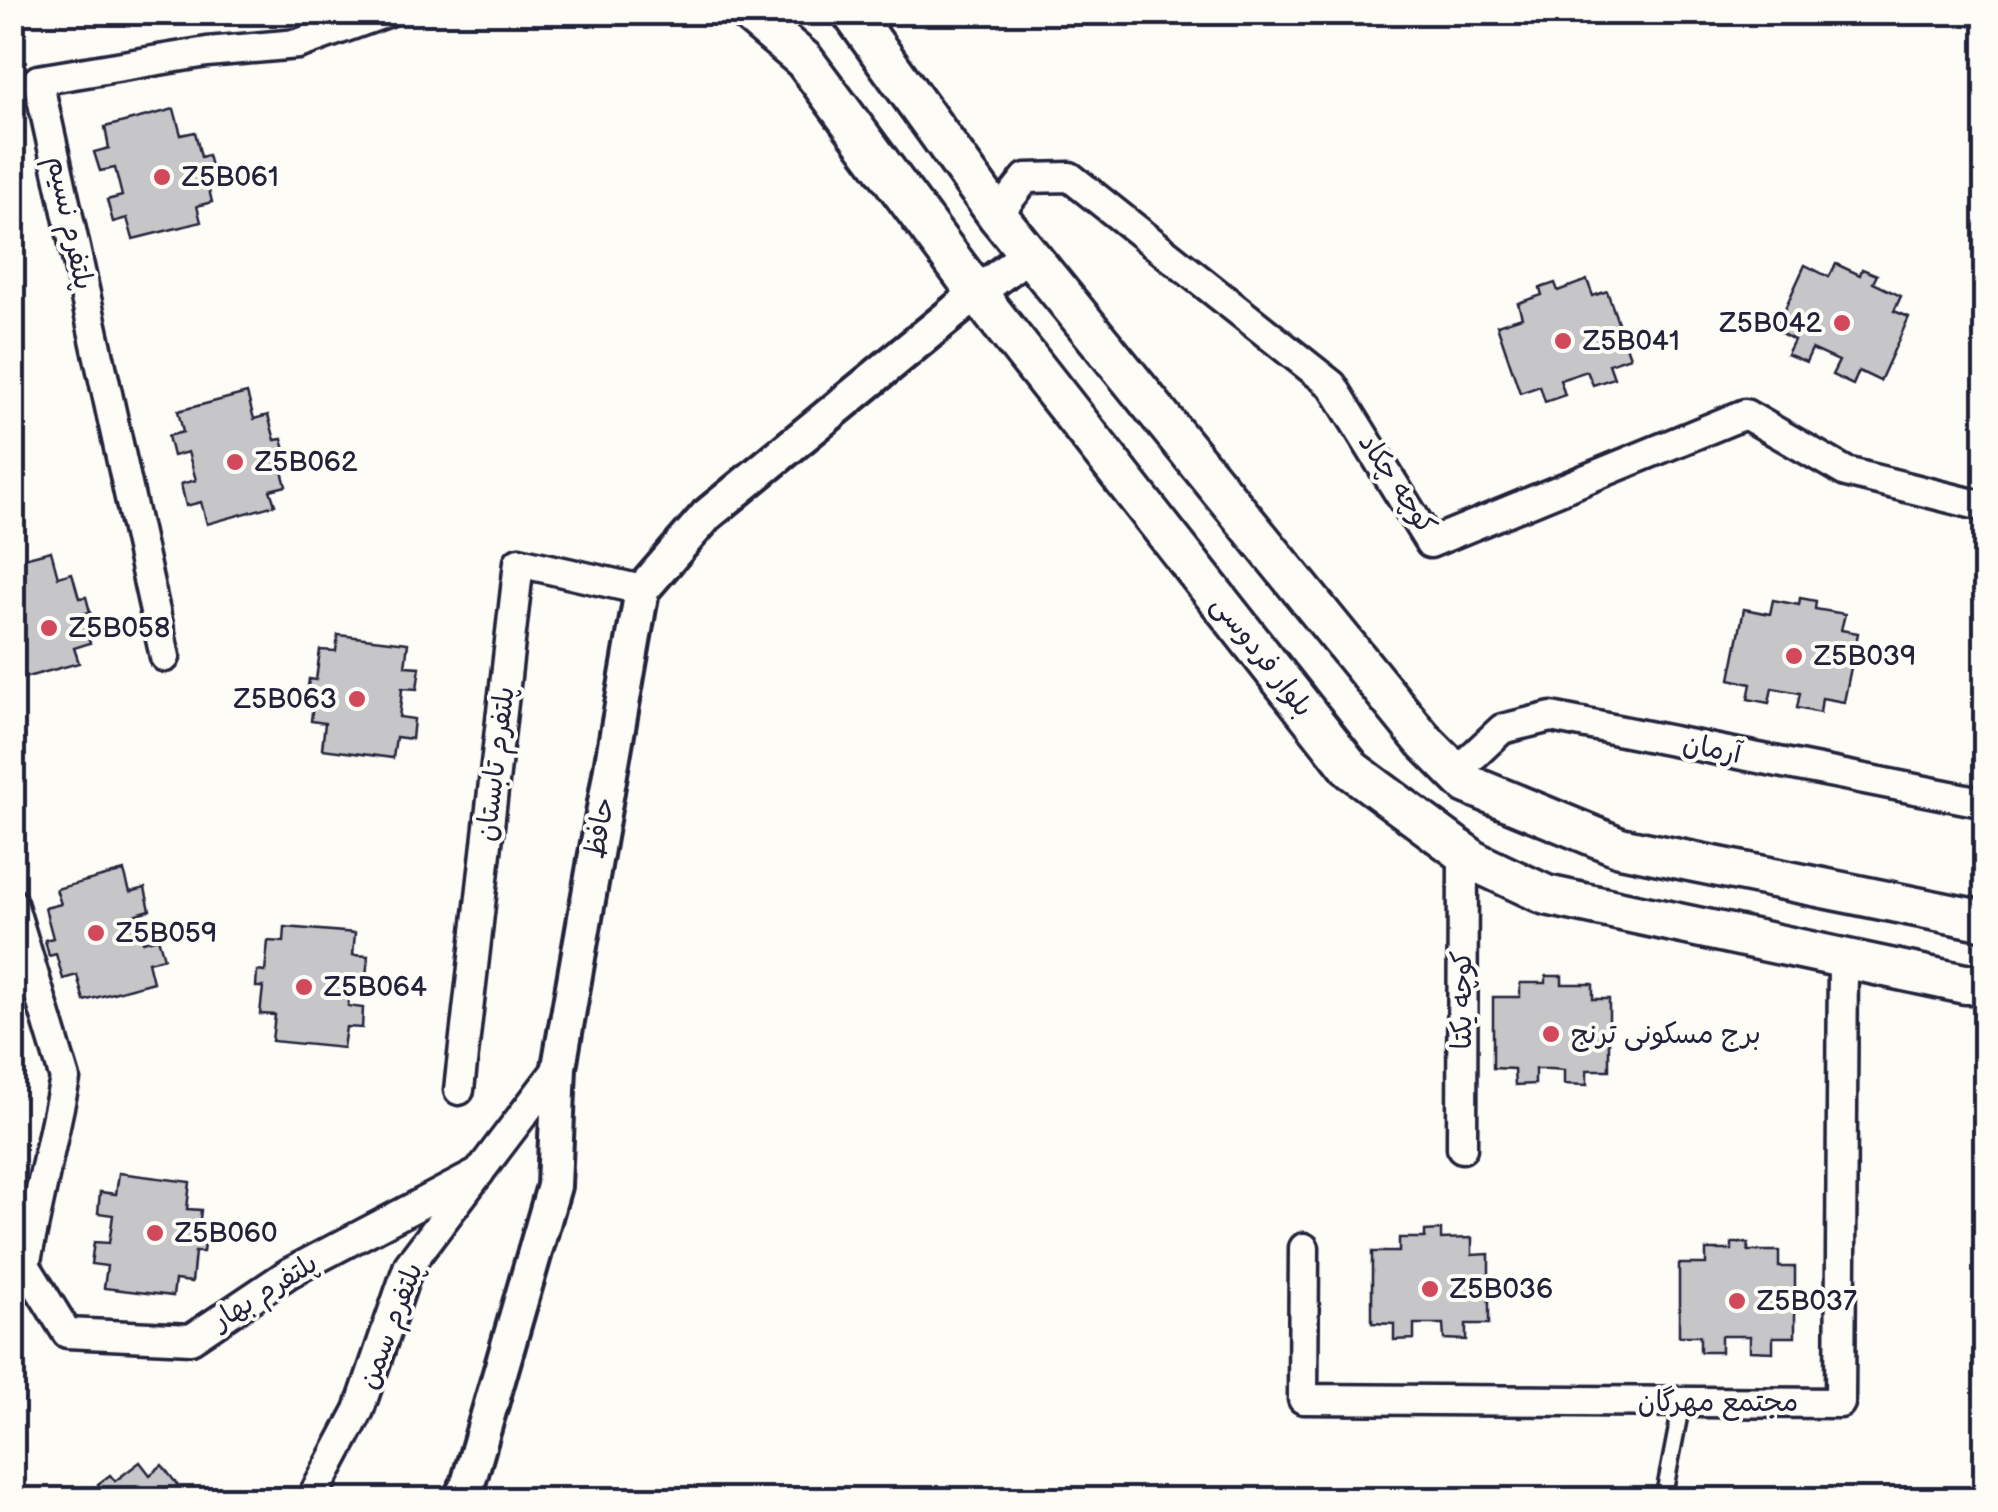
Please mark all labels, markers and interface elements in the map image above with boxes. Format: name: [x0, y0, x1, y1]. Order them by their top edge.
street label: پلتفرم نسیم: [36, 153, 100, 294]
place label: Z5B061: [181, 161, 279, 194]
marker: Z5B061: [151, 166, 173, 188]
place label: Z5B042: [1719, 307, 1822, 340]
marker: Z5B042: [1831, 312, 1853, 334]
place label: Z5B041: [1582, 325, 1680, 358]
marker: Z5B041: [1552, 330, 1574, 352]
street label: کوچه چکاد: [1351, 427, 1443, 541]
place label: Z5B062: [254, 446, 358, 479]
marker: Z5B062: [224, 451, 246, 473]
street label: بلوار فردوسی: [1204, 589, 1320, 723]
place label: Z5B058: [68, 612, 170, 645]
marker: Z5B058: [38, 617, 60, 639]
place label: Z5B039: [1813, 640, 1916, 673]
marker: Z5B039: [1783, 645, 1805, 667]
place label: Z5B063: [233, 683, 337, 716]
street label: پلتفرم تابستان: [470, 685, 526, 844]
marker: Z5B063: [346, 688, 368, 710]
street label: آرمان: [1680, 727, 1745, 771]
street label: حافظ: [578, 795, 622, 861]
place label: Z5B059: [115, 917, 217, 950]
marker: Z5B059: [85, 922, 107, 944]
street label: کوچه یکتا: [1446, 951, 1479, 1049]
place label: Z5B064: [323, 971, 427, 1004]
marker: Z5B064: [293, 976, 315, 998]
place label: برج مسکونی ترنج: [1571, 1018, 1761, 1052]
marker: برج مسکونی ترنج: [1540, 1023, 1562, 1045]
place label: Z5B060: [174, 1217, 277, 1250]
marker: Z5B060: [144, 1222, 166, 1244]
street label: پلتفرم بهار: [205, 1247, 326, 1342]
street label: پلتفرم سمن: [352, 1258, 434, 1395]
place label: Z5B036: [1449, 1273, 1553, 1306]
marker: Z5B036: [1419, 1278, 1441, 1300]
place label: Z5B037: [1756, 1285, 1857, 1318]
marker: Z5B037: [1726, 1290, 1748, 1312]
street label: مجتمع مهرگان: [1638, 1385, 1798, 1421]

